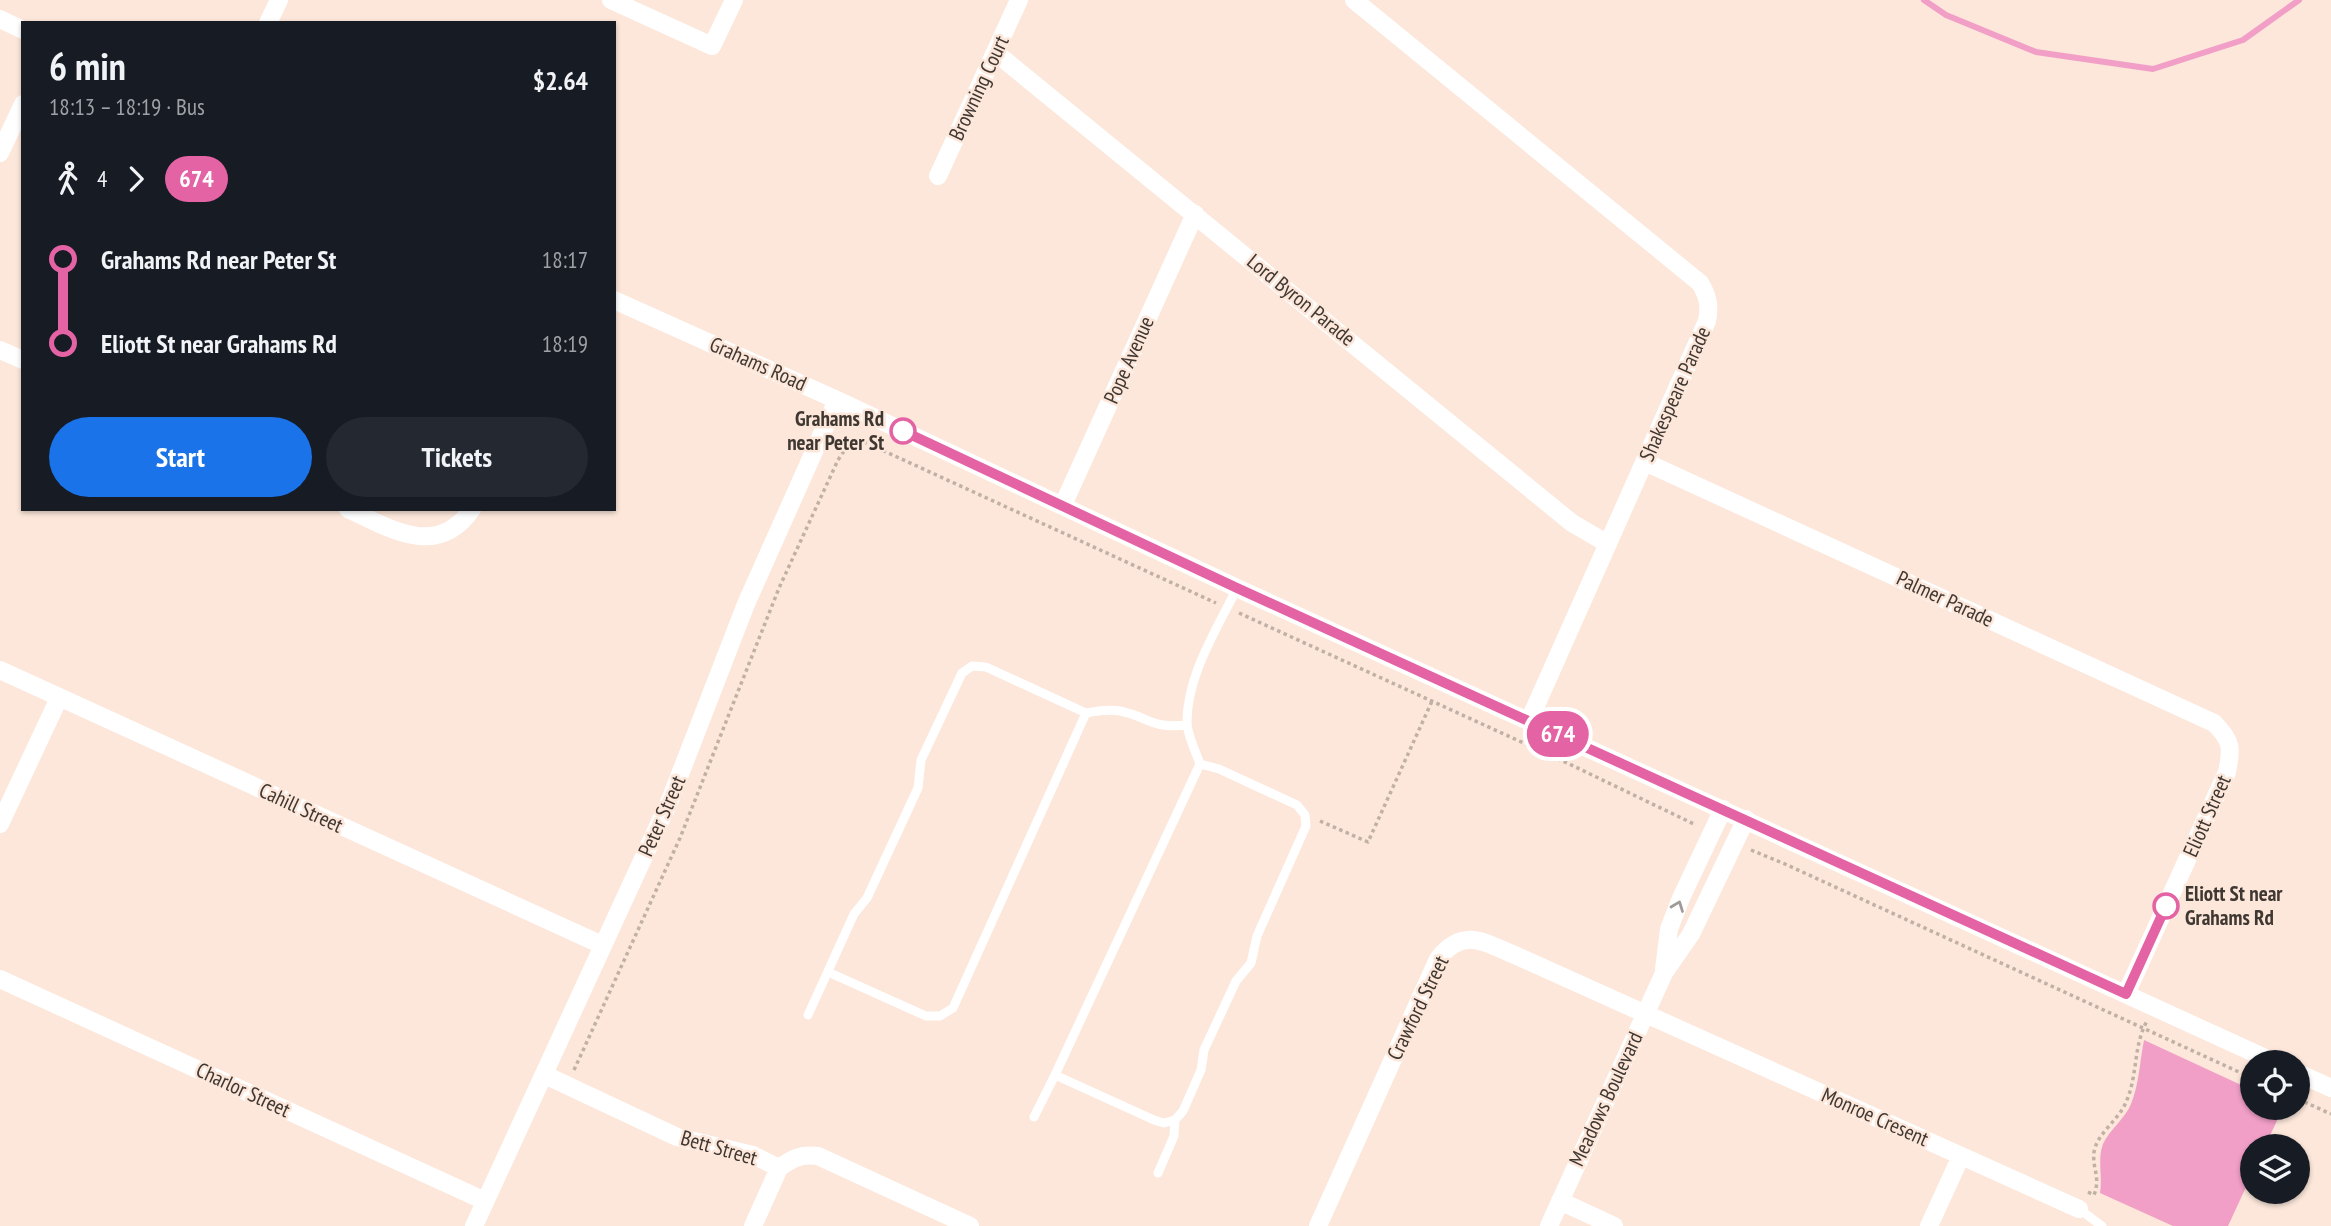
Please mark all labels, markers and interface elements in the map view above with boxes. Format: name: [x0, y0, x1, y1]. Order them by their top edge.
street label: Browning Court: [942, 31, 1015, 145]
text: 6 min: [49, 41, 126, 90]
text: $2.64: [533, 64, 588, 97]
text: 18:13 – 18:19 · Bus: [49, 92, 205, 121]
icon: walk: [49, 160, 87, 198]
icon: forward: [117, 160, 155, 198]
text: 674: [179, 163, 214, 194]
text: 4: [97, 164, 107, 193]
text: Grahams Rd near Peter St: [101, 243, 336, 276]
text: 18:17: [542, 245, 588, 274]
street label: Lord Byron Parade: [1242, 248, 1361, 352]
street label: Pope Avenue: [1097, 312, 1160, 408]
street label: Shakespeare Parade: [1633, 322, 1716, 465]
text: Eliott St near Grahams Rd: [101, 327, 337, 360]
text: 18:19: [542, 329, 588, 358]
street label: Grahams Road: [706, 330, 811, 397]
place label: Grahams Rd near Peter St: [787, 405, 884, 456]
button: Start: [49, 417, 312, 497]
button: Tickets: [326, 417, 588, 497]
marker: Grahams Rd near Peter St: [890, 418, 916, 444]
street label: Palmer Parade: [1892, 564, 1998, 633]
line badge: 674: [1518, 711, 1598, 757]
text: 674: [1541, 718, 1575, 749]
street label: Eliott Street: [2177, 770, 2237, 861]
street label: Peter Street: [632, 771, 691, 860]
street label: Cahill Street: [255, 776, 348, 839]
place label: Eliott St near Grahams Rd: [2185, 880, 2283, 931]
marker: Eliott St near Grahams Rd: [2153, 893, 2179, 919]
one-way arrow: [1669, 901, 1683, 913]
street label: Crawford Street: [1381, 951, 1455, 1064]
street label: Meadows Boulevard: [1563, 1027, 1648, 1170]
map controls: [2240, 1050, 2310, 1204]
button: locate: [2240, 1050, 2310, 1120]
street label: Charlor Street: [192, 1056, 295, 1123]
street label: Monroe Cresent: [1818, 1081, 1933, 1152]
street label: Bett Street: [678, 1124, 761, 1171]
button: layers: [2240, 1134, 2310, 1204]

